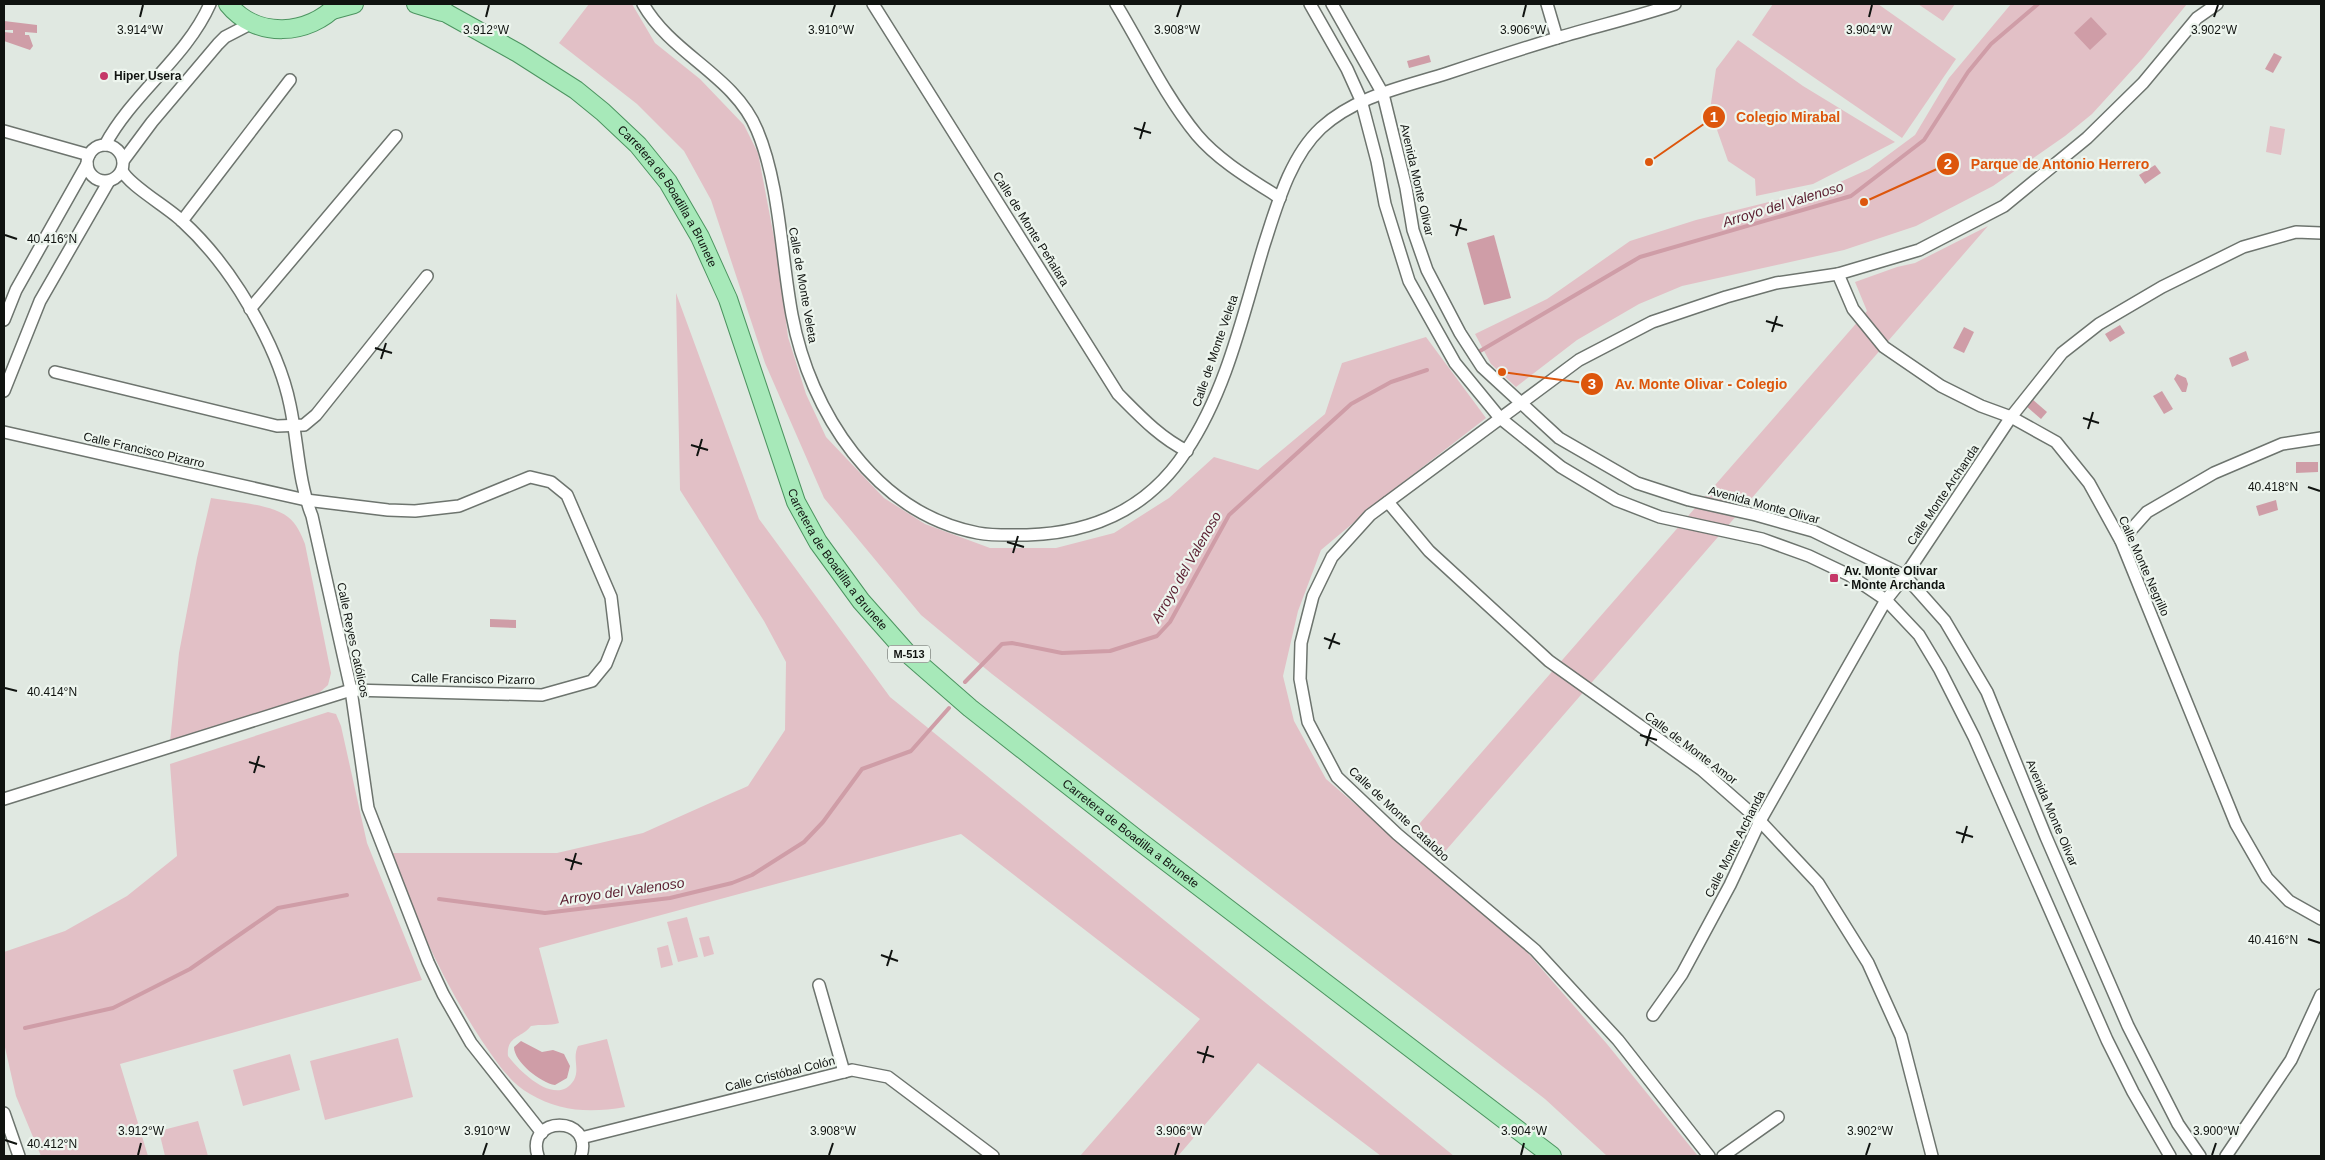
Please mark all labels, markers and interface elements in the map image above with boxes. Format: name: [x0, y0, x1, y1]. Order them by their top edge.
text: 3.914°W: [117, 23, 164, 37]
text: 3.912°W: [463, 23, 510, 37]
text: 3.910°W: [808, 23, 855, 37]
text: 3.908°W: [1154, 23, 1201, 37]
text: 3.906°W: [1500, 23, 1547, 37]
text: 3.904°W: [1846, 23, 1893, 37]
text: 3.902°W: [2191, 23, 2238, 37]
place label: Hiper Usera: [114, 69, 182, 83]
marker: Hiper Usera: [98, 70, 110, 82]
callout: Colegio Mirabal: [1701, 103, 1851, 132]
text: 1: [1710, 108, 1718, 125]
text: Colegio Mirabal: [1736, 109, 1840, 125]
street label: Carretera de Boadilla a Brunete: [615, 122, 720, 270]
street label: Avenida Monte Olivar: [1397, 123, 1437, 237]
callout: Parque de Antonio Herrero: [1935, 149, 2159, 178]
text: 2: [1944, 155, 1952, 172]
text: Parque de Antonio Herrero: [1971, 156, 2149, 172]
street label: Calle de Monte Peñalara: [990, 169, 1072, 289]
water label: Arroyo del Valenoso: [1720, 178, 1846, 230]
street label: Calle de Monte Veleta: [786, 226, 820, 344]
text: 40.416°N: [27, 232, 77, 246]
street label: Calle de Monte Veleta: [1189, 293, 1241, 409]
callout: Av. Monte Olivar - Colegio: [1579, 369, 1797, 398]
text: 3: [1588, 375, 1596, 392]
text: Av. Monte Olivar - Colegio: [1615, 376, 1787, 392]
street label: Calle Francisco Pizarro: [82, 429, 206, 471]
street label: Calle Monte Archanda: [1904, 442, 1982, 548]
text: 40.418°N: [2248, 480, 2298, 494]
street label: Avenida Monte Olivar: [1707, 483, 1821, 527]
street label: Carretera de Boadilla a Brunete: [785, 487, 891, 633]
water label: Arroyo del Valenoso: [1147, 508, 1224, 626]
street label: Calle Monte Negrillo: [2116, 514, 2173, 618]
place label: Av. Monte Olivar - Monte Archanda: [1844, 564, 1945, 592]
marker: Av. Monte Olivar - Monte Archanda: [1828, 572, 1840, 584]
street label: Calle Reyes Católicos: [334, 581, 372, 699]
road number: M-513: [888, 646, 930, 662]
street label: Calle Francisco Pizarro: [411, 671, 535, 687]
text: 40.414°N: [27, 685, 77, 699]
street label: Calle de Monte Amor: [1642, 709, 1740, 787]
street label: Avenida Monte Olivar: [2023, 758, 2081, 868]
street label: Calle de Monte Catalobo: [1346, 764, 1452, 864]
street label: Carretera de Boadilla a Brunete: [1060, 776, 1202, 891]
street label: Calle Monte Archanda: [1702, 788, 1768, 900]
water label: Arroyo del Valenoso: [558, 874, 685, 908]
text: 40.416°N: [2248, 933, 2298, 947]
street label: Calle Cristóbal Colón: [724, 1054, 836, 1094]
text: 3.912°W: [118, 1124, 165, 1138]
text: 3.910°W: [464, 1124, 511, 1138]
text: 3.908°W: [810, 1124, 857, 1138]
text: 3.906°W: [1156, 1124, 1203, 1138]
text: 3.904°W: [1501, 1124, 1548, 1138]
text: 3.902°W: [1847, 1124, 1894, 1138]
text: 3.900°W: [2193, 1124, 2240, 1138]
text: 40.412°N: [27, 1137, 77, 1151]

